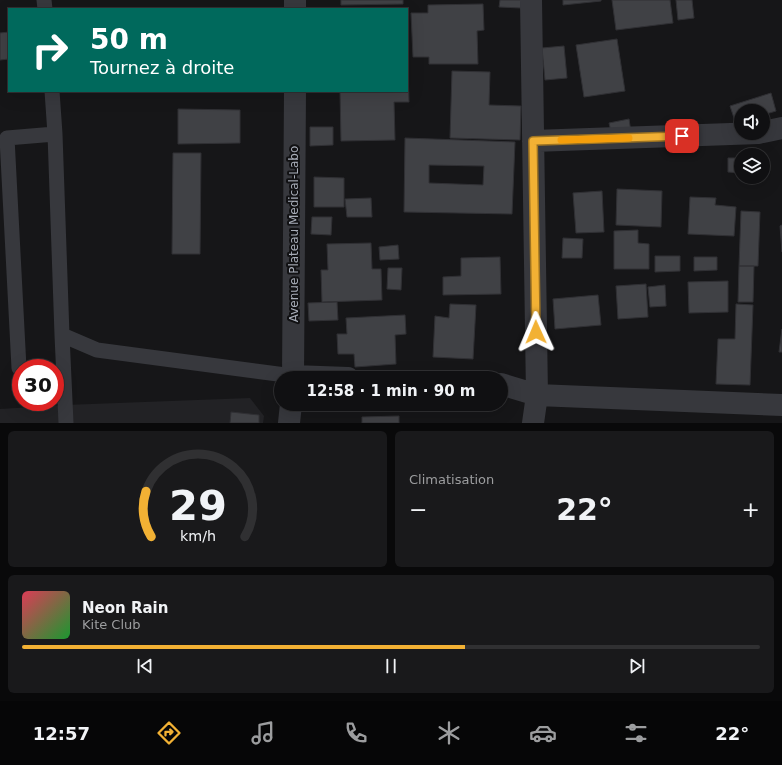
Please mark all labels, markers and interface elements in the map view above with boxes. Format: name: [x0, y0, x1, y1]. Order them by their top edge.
text: 50 m: [90, 23, 168, 56]
icon: right: [24, 24, 76, 76]
text: Tournez à droite: [90, 57, 234, 78]
map controls: [734, 104, 770, 184]
button: sound: [734, 104, 770, 140]
pin: [665, 119, 699, 153]
icon: arrive: [671, 125, 693, 147]
street label: Avenue Plateau Medical-Labo: [287, 146, 301, 322]
button: layers: [734, 148, 770, 184]
position arrow: [515, 311, 557, 353]
speed limit sign: 30: [12, 359, 64, 411]
text: 12:58 · 1 min · 90 m: [307, 382, 475, 400]
text: Climatisation: [409, 472, 494, 487]
text: 29: [169, 481, 226, 530]
text: 22°: [556, 492, 613, 527]
text: −: [409, 497, 427, 522]
text: +: [742, 497, 760, 522]
text: km/h: [179, 528, 216, 544]
text: Neon Rain: [82, 599, 168, 617]
text: Kite Club: [82, 617, 141, 632]
icon: previous: [134, 655, 156, 677]
icon: pause: [380, 655, 402, 677]
icon: next: [626, 655, 648, 677]
icon: directions: [155, 719, 183, 747]
icon: music: [249, 719, 277, 747]
icon: phone: [342, 719, 370, 747]
icon: climate: [435, 719, 463, 747]
icon: car: [529, 719, 557, 747]
icon: filters: [622, 719, 650, 747]
text: 12:57: [33, 723, 90, 744]
text: 22°: [715, 723, 749, 744]

